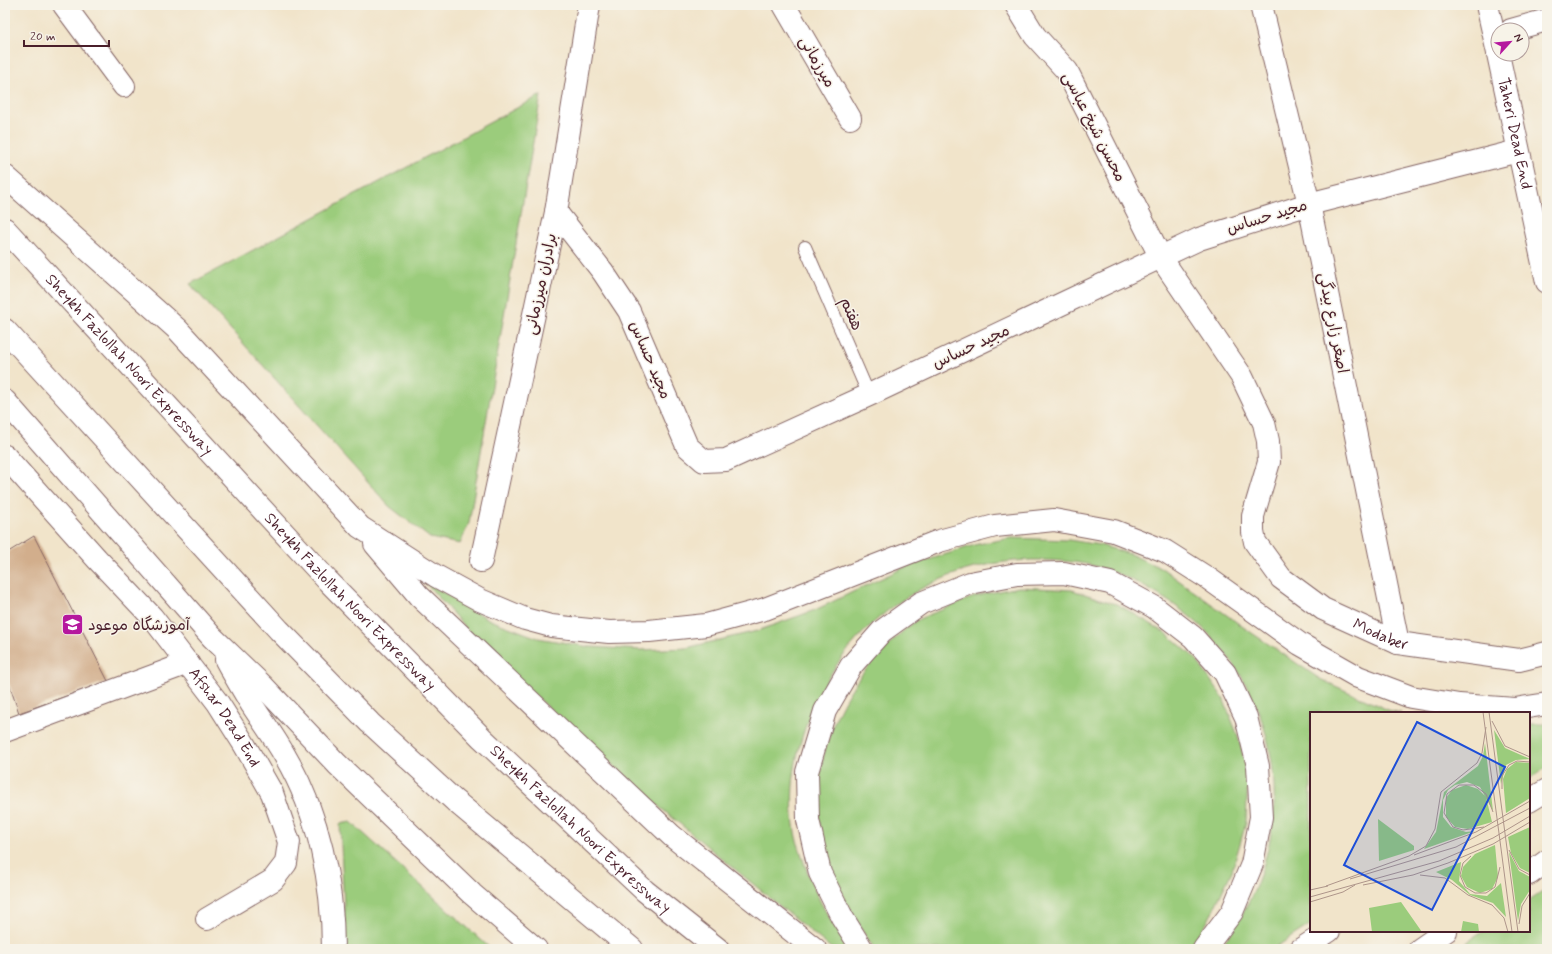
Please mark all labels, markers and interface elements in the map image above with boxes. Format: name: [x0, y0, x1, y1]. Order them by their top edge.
scale bar: [24, 22, 109, 48]
north arrow: [1490, 22, 1530, 62]
text: 20 m: [30, 29, 56, 45]
text: N: [1510, 31, 1526, 44]
street label: میرزمانی: [794, 32, 840, 92]
street label: محسن شیخ عباسی: [1057, 68, 1131, 186]
street label: Taheri Dead End: [1493, 75, 1537, 191]
street label: مجید حساس: [1224, 195, 1310, 239]
street label: برادران میرزمانی: [520, 231, 562, 337]
street label: Sheykh Fazlollah Noori Expressway: [41, 269, 218, 460]
street label: اصغر زارع بیدگی: [1313, 271, 1353, 375]
street label: هفتم: [834, 294, 867, 334]
street label: مجید حساس: [624, 318, 676, 402]
street label: مجید حساس: [929, 320, 1013, 374]
street label: Sheykh Fazlollah Noori Expressway: [260, 508, 441, 695]
school or university icon: آموزشگاه موعود: [60, 612, 86, 638]
street label: Modaber: [1350, 613, 1410, 655]
place label: آموزشگاه موعود: [88, 615, 191, 636]
street label: Afshar Dead End: [184, 663, 265, 771]
inset map: [1310, 712, 1530, 932]
street label: Sheykh Fazlollah Noori Expressway: [485, 740, 675, 918]

